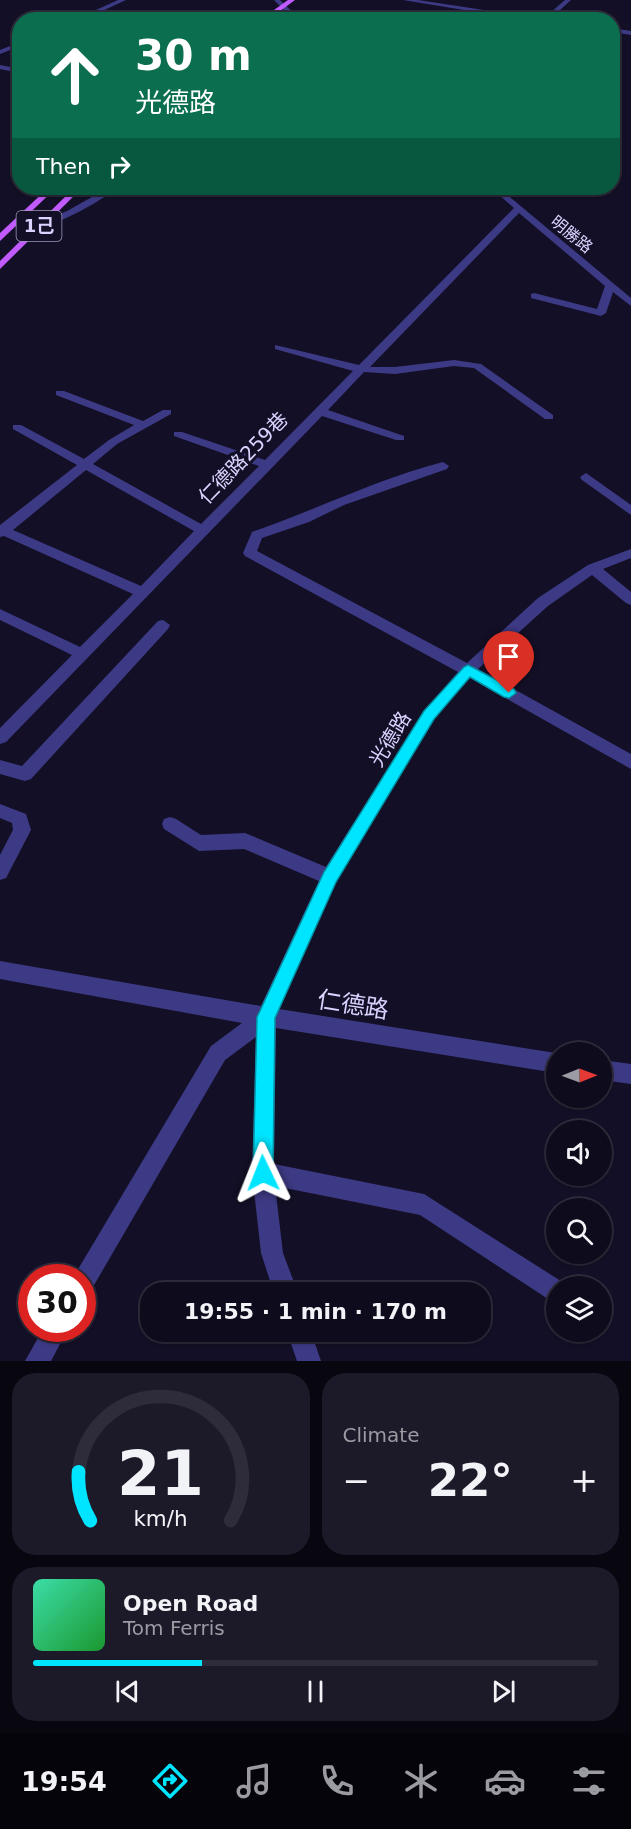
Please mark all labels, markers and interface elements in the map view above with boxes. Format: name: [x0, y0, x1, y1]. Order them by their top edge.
text: 30 m: [135, 31, 252, 80]
icon: ahead: [36, 36, 114, 114]
text: 光德路: [135, 87, 216, 118]
icon: right: [103, 150, 136, 183]
text: Then: [36, 154, 91, 179]
road number: 1己: [16, 211, 62, 241]
street label: 明勝路: [547, 212, 596, 257]
street label: 仁德路259巷: [193, 407, 293, 509]
pin: [483, 631, 534, 693]
icon: arrive: [492, 640, 525, 673]
street label: 光德路: [364, 707, 416, 771]
street label: 仁德路: [315, 986, 391, 1024]
north arrow: [546, 1042, 612, 1108]
map controls: [546, 1042, 612, 1342]
button: sound: [546, 1120, 612, 1186]
position arrow: [231, 1141, 295, 1205]
button: search: [546, 1198, 612, 1264]
speed limit sign: 30: [18, 1264, 96, 1342]
button: layers: [546, 1276, 612, 1342]
text: 19:55 · 1 min · 170 m: [184, 1299, 447, 1324]
text: Climate: [343, 1423, 419, 1447]
text: 21: [117, 1437, 204, 1510]
text: 22°: [428, 1454, 513, 1507]
text: −: [343, 1461, 370, 1500]
text: +: [570, 1461, 598, 1500]
text: km/h: [134, 1506, 188, 1531]
text: Open Road: [123, 1591, 258, 1616]
text: Tom Ferris: [123, 1616, 225, 1640]
icon: previous: [111, 1675, 144, 1708]
icon: pause: [299, 1675, 332, 1708]
icon: next: [487, 1675, 520, 1708]
icon: directions: [149, 1760, 191, 1802]
icon: music: [233, 1760, 275, 1802]
icon: phone: [316, 1760, 358, 1802]
icon: climate: [400, 1760, 442, 1802]
icon: car: [484, 1760, 526, 1802]
icon: filters: [568, 1760, 610, 1802]
text: 19:54: [21, 1766, 107, 1797]

